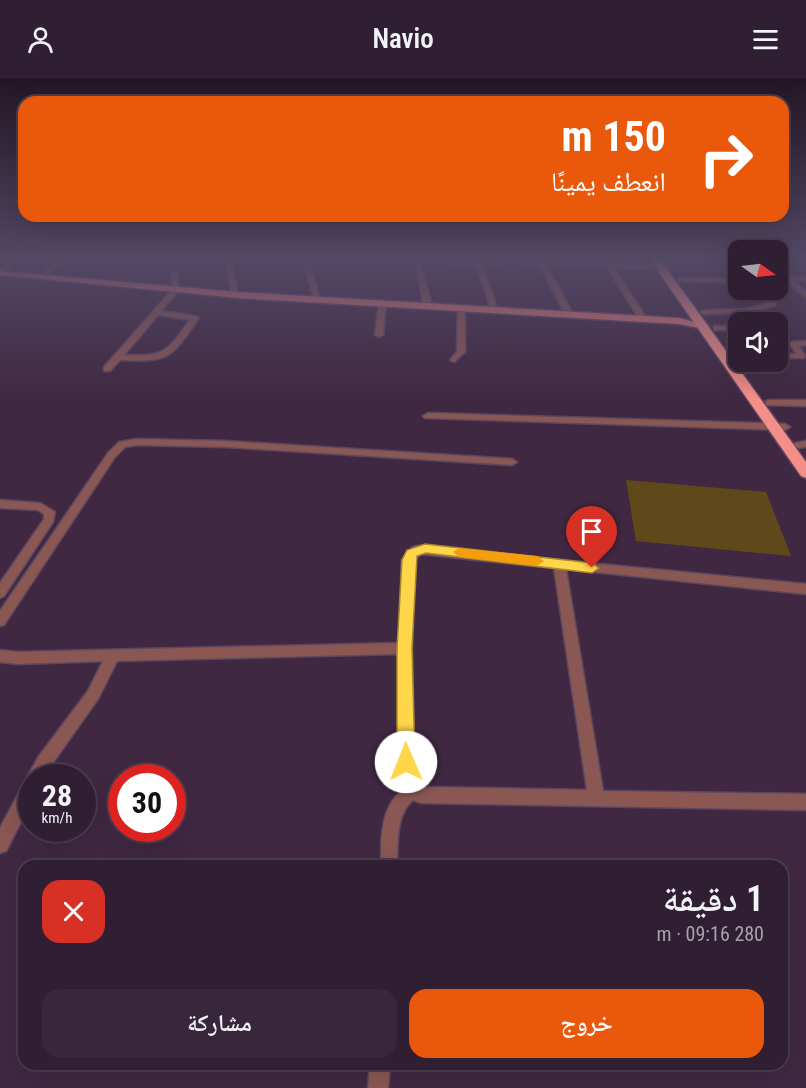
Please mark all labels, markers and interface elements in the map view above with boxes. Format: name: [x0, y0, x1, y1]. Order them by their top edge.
icon: person: [24, 23, 57, 56]
text: Navio: [372, 23, 434, 55]
icon: menu: [749, 23, 782, 56]
text: 150 m: [561, 112, 666, 161]
icon: right: [687, 120, 765, 198]
text: انعطف يمينًا: [551, 166, 666, 198]
north arrow: [728, 240, 788, 300]
map controls: [728, 240, 788, 372]
button: sound: [728, 312, 788, 372]
pin: [566, 506, 617, 568]
icon: arrive: [575, 515, 608, 548]
position arrow: [374, 730, 438, 794]
speed limit sign: 30: [108, 764, 186, 842]
text: 28: [42, 778, 72, 813]
text: km/h: [42, 809, 72, 827]
text: 1 دقيقة: [663, 878, 764, 920]
button: close: [42, 880, 105, 943]
text: 280 m · 09:16: [657, 922, 764, 946]
button: مشاركة: [42, 989, 397, 1058]
button: خروج: [409, 989, 764, 1058]

